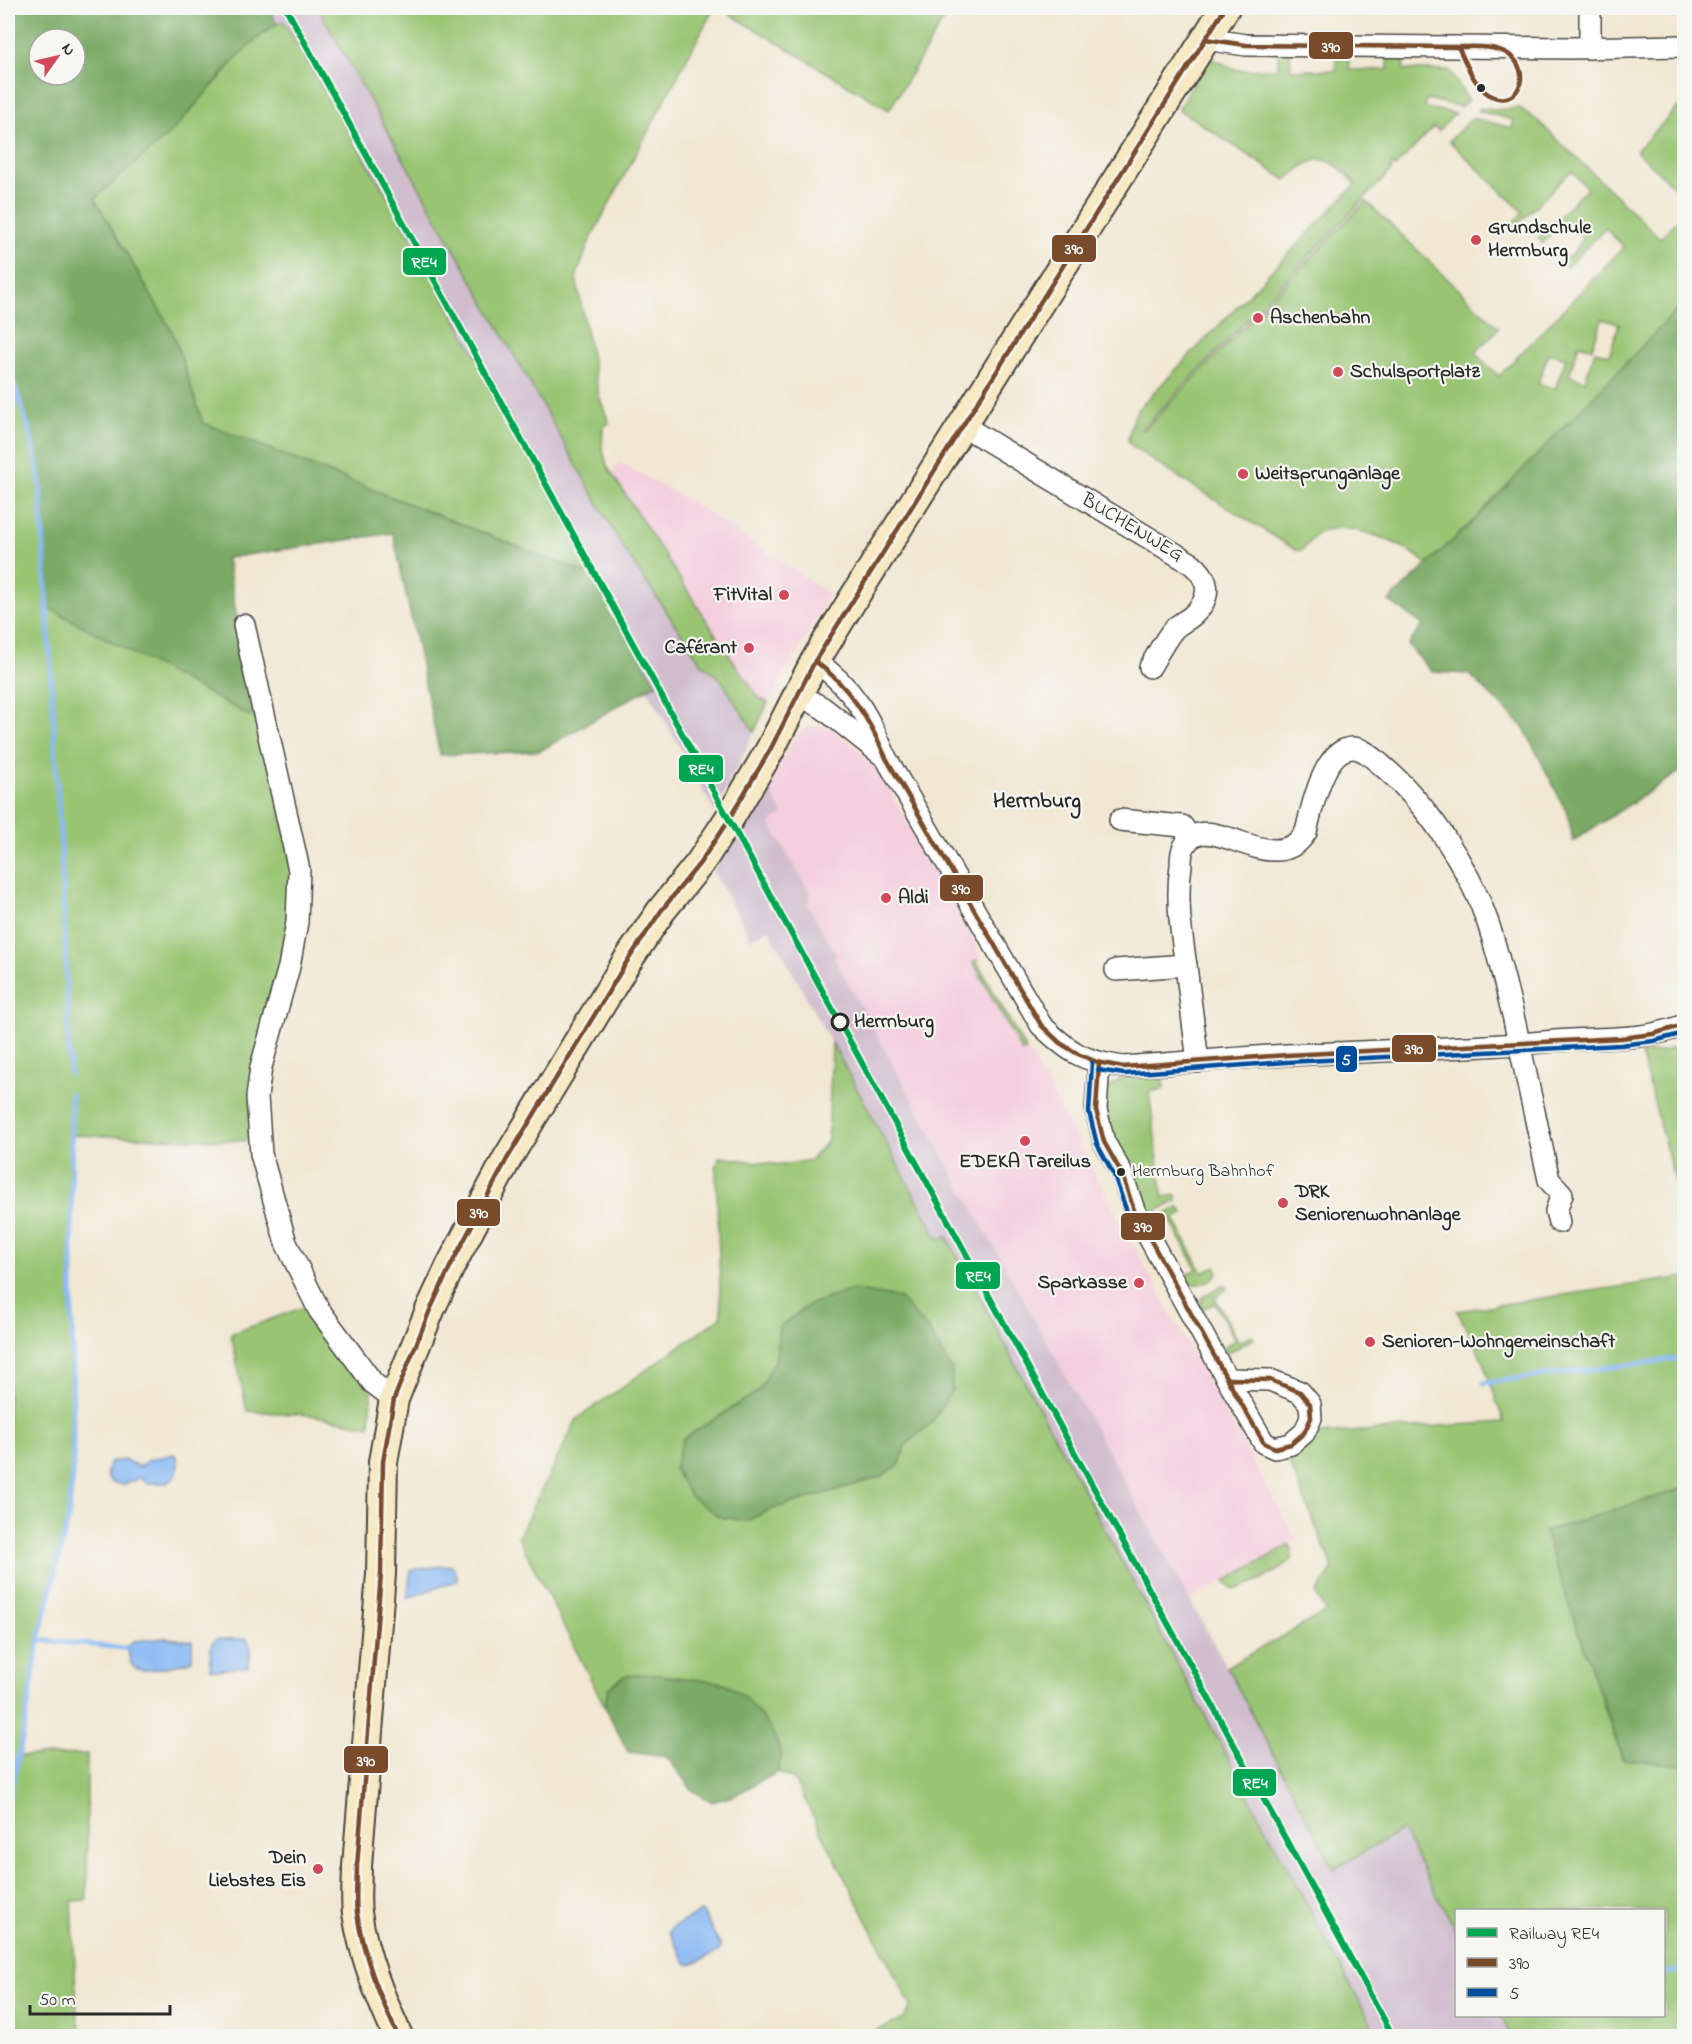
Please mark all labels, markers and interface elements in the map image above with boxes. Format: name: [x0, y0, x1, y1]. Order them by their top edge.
north arrow: [27, 27, 87, 87]
line badge: 390: [1308, 31, 1354, 60]
text: 390: [1321, 36, 1340, 60]
text: N: [55, 39, 81, 61]
unlabelled marker: [1475, 82, 1487, 94]
place label: Grundschule Herrnburg: [1488, 214, 1593, 267]
marker: Grundschule Herrnburg: [1469, 233, 1483, 247]
line badge: 390: [1051, 234, 1097, 263]
text: 390: [1064, 238, 1083, 262]
line badge: RE4: [402, 247, 447, 276]
text: RE4: [410, 251, 437, 275]
place label: Aschenbahn: [1270, 304, 1371, 333]
marker: Aschenbahn: [1251, 311, 1265, 325]
place label: Schulsportplatz: [1350, 358, 1480, 387]
marker: Schulsportplatz: [1331, 365, 1345, 379]
place label: Weitsprunganlage: [1255, 460, 1401, 490]
marker: Weitsprunganlage: [1236, 467, 1250, 481]
street label: BUCHENWEG: [1075, 486, 1189, 570]
place label: FitVital: [713, 581, 772, 610]
marker: FitVital: [777, 588, 791, 602]
place label: Caférant: [665, 634, 737, 663]
marker: Caférant: [742, 641, 756, 655]
line badge: RE4: [678, 754, 724, 783]
text: RE4: [687, 758, 714, 782]
district label: Herrnburg: [993, 786, 1081, 819]
line badge: 390: [939, 874, 984, 902]
text: 390: [951, 878, 970, 902]
place label: Aldi: [898, 884, 929, 913]
marker: Aldi: [879, 891, 893, 905]
place label: Herrnburg: [854, 1008, 934, 1038]
marker: Herrnburg: [831, 1013, 849, 1031]
line badge: 390: [1391, 1034, 1437, 1063]
text: 390: [1404, 1038, 1423, 1062]
line badge: 5: [1335, 1045, 1358, 1073]
text: 5: [1341, 1049, 1351, 1073]
marker: EDEKA Tareilus: [1018, 1134, 1032, 1148]
place label: EDEKA Tareilus: [959, 1148, 1091, 1177]
place label: Herrnburg Bahnhof: [1132, 1159, 1275, 1186]
marker: Herrnburg Bahnhof: [1115, 1166, 1127, 1178]
place label: DRK Seniorenwohnanlage: [1294, 1178, 1462, 1231]
marker: DRK Seniorenwohnanlage: [1276, 1196, 1290, 1210]
line badge: 390: [456, 1198, 501, 1227]
text: 390: [469, 1202, 488, 1226]
line badge: 390: [1120, 1212, 1166, 1241]
text: 390: [1133, 1216, 1152, 1240]
line badge: RE4: [955, 1261, 1001, 1290]
text: RE4: [964, 1265, 991, 1289]
place label: Sparkasse: [1037, 1269, 1128, 1298]
marker: Sparkasse: [1132, 1276, 1146, 1290]
place label: Senioren-Wohngemeinschaft: [1382, 1328, 1616, 1358]
marker: Senioren-Wohngemeinschaft: [1363, 1335, 1377, 1349]
line badge: 390: [343, 1745, 389, 1774]
text: 390: [356, 1750, 375, 1774]
line badge: RE4: [1232, 1768, 1277, 1797]
text: RE4: [1241, 1772, 1268, 1796]
place label: Dein Liebstes Eis: [209, 1844, 306, 1896]
marker: Dein Liebstes Eis: [311, 1862, 325, 1876]
legend: [1455, 1909, 1665, 2017]
text: Railway RE4: [1509, 1922, 1600, 1948]
text: 390: [1509, 1952, 1530, 1978]
scale bar: [30, 1978, 170, 2016]
text: 5: [1509, 1982, 1519, 2008]
text: 50 m: [39, 1988, 76, 2014]

